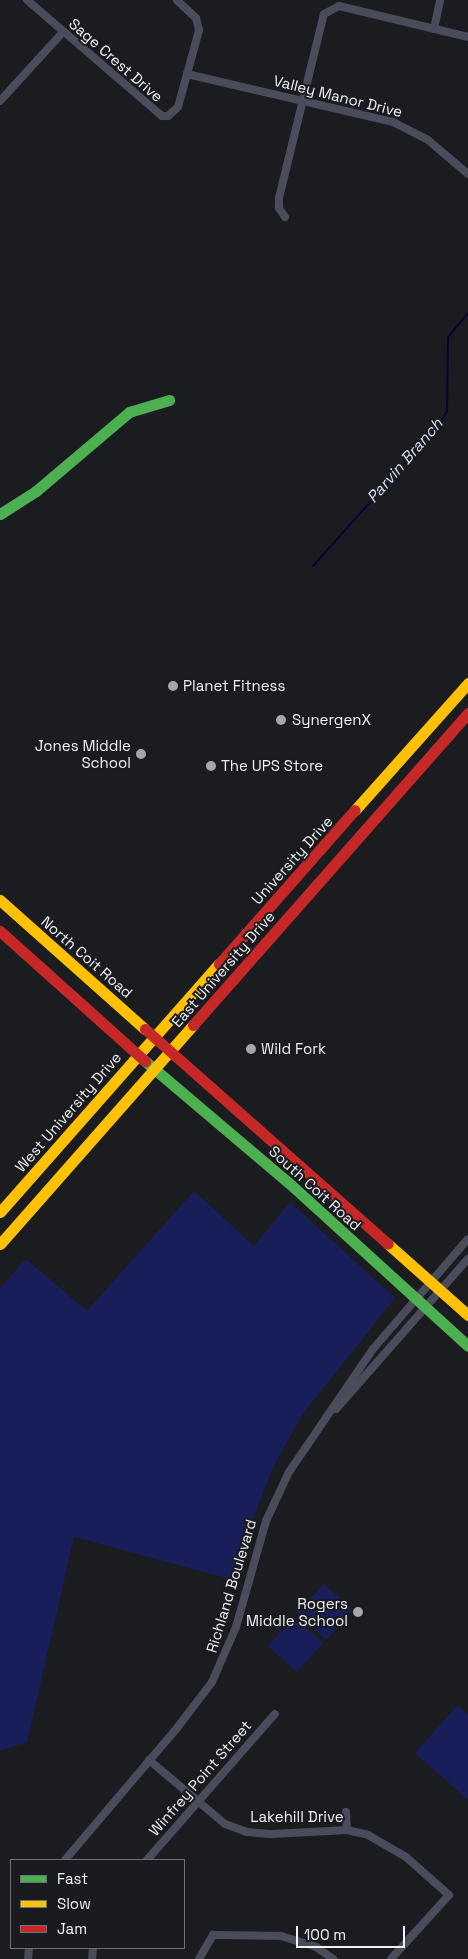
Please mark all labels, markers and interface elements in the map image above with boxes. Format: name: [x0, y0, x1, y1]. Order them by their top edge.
street label: Sage Crest Drive: [65, 14, 167, 106]
street label: Valley Manor Drive: [272, 71, 404, 121]
water label: Parvin Branch: [363, 415, 447, 507]
place label: Planet Fitness: [183, 677, 285, 695]
marker: Planet Fitness: [167, 680, 179, 692]
place label: SynergenX: [292, 711, 371, 729]
marker: SynergenX: [274, 713, 288, 727]
place label: Jones Middle School: [35, 736, 131, 771]
marker: Jones Middle School: [135, 748, 147, 760]
place label: The UPS Store: [221, 757, 323, 775]
marker: The UPS Store: [205, 760, 217, 772]
street label: University Drive: [248, 812, 336, 908]
street label: East University Drive: [168, 907, 278, 1031]
street label: North Coit Road: [38, 912, 136, 1002]
place label: Wild Fork: [261, 1040, 326, 1058]
marker: Wild Fork: [245, 1043, 257, 1055]
street label: West University Drive: [11, 1048, 125, 1176]
street label: South Coit Road: [265, 1142, 365, 1234]
street label: Richland Boulevard: [202, 1517, 260, 1655]
place label: Rogers Middle School: [246, 1594, 348, 1629]
marker: Rogers Middle School: [352, 1606, 364, 1618]
street label: Winfrey Point Street: [145, 1717, 255, 1839]
street label: Lakehill Drive: [250, 1808, 344, 1826]
legend: [10, 1859, 185, 1949]
text: Fast: [57, 1869, 88, 1888]
text: Slow: [57, 1894, 91, 1913]
scale bar: [298, 1916, 407, 1948]
text: Jam: [57, 1919, 87, 1938]
text: 100 m: [304, 1925, 346, 1944]

